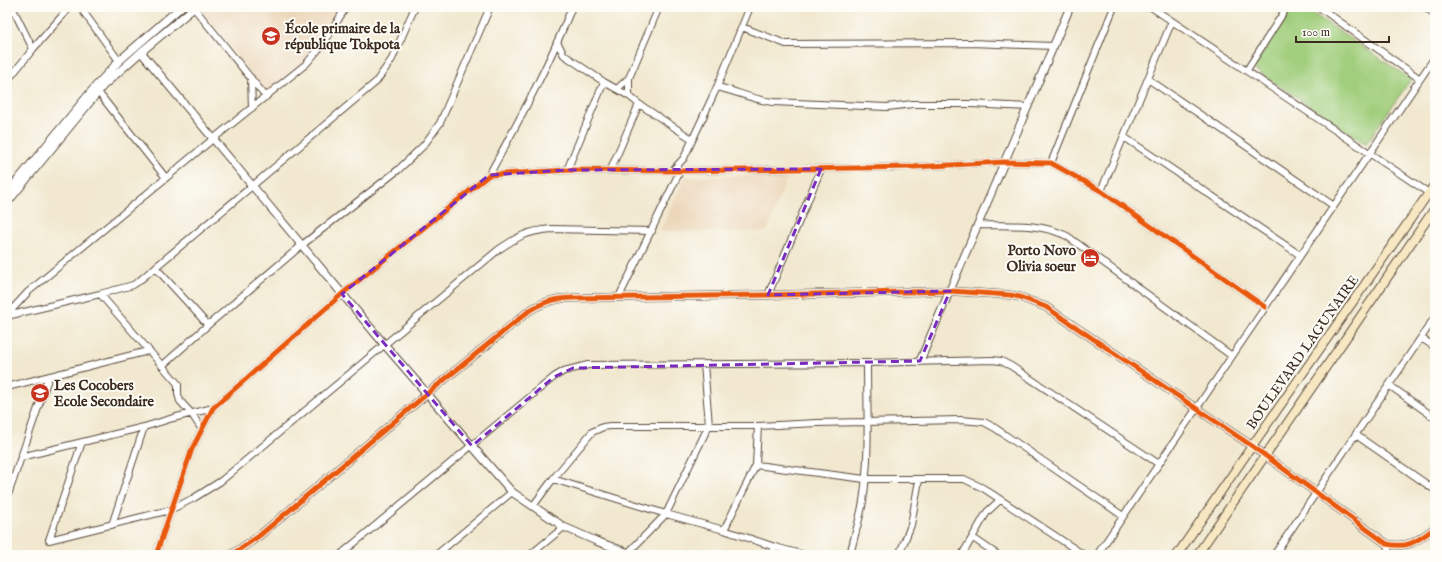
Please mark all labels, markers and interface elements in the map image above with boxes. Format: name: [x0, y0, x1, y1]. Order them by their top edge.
scale bar: [1296, 18, 1389, 44]
place label: École primaire de la république Tokpota: [285, 19, 401, 54]
school or university icon: École primaire de la république Tokpota: [260, 25, 282, 47]
text: 100 m: [1302, 25, 1330, 40]
place label: Porto Novo Olivia soeur: [1007, 242, 1077, 276]
hotel icon: Porto Novo Olivia soeur: [1079, 247, 1101, 269]
street label: BOULEVARD LAGUNAIRE: [1242, 272, 1363, 433]
place label: Les Cocobers Ecole Secondaire: [54, 377, 154, 411]
school or university icon: Les Cocobers Ecole Secondaire: [29, 382, 51, 404]

